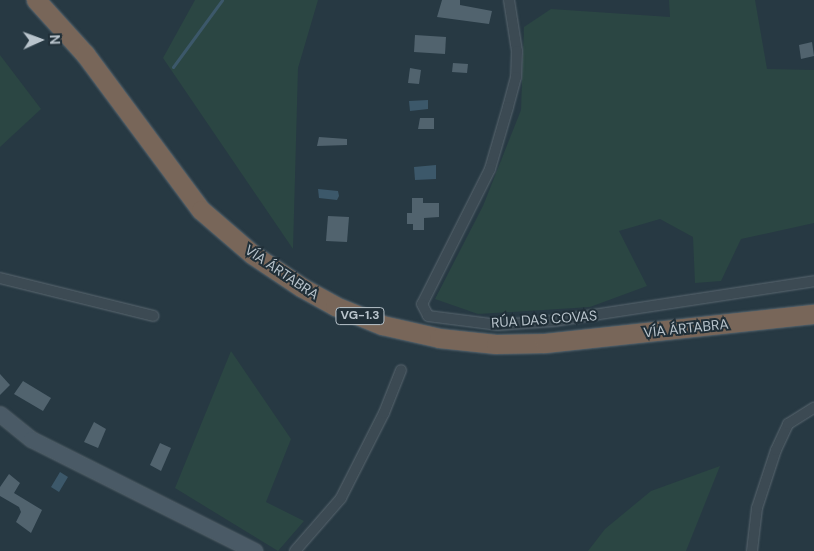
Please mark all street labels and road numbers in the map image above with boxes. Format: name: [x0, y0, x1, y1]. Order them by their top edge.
street label: VÍA ÁRTABRA: [242, 241, 322, 303]
road number: VG-1.3: [335, 306, 385, 326]
street label: RÚA DAS COVAS: [491, 307, 597, 331]
street label: VÍA ÁRTABRA: [643, 315, 729, 341]

